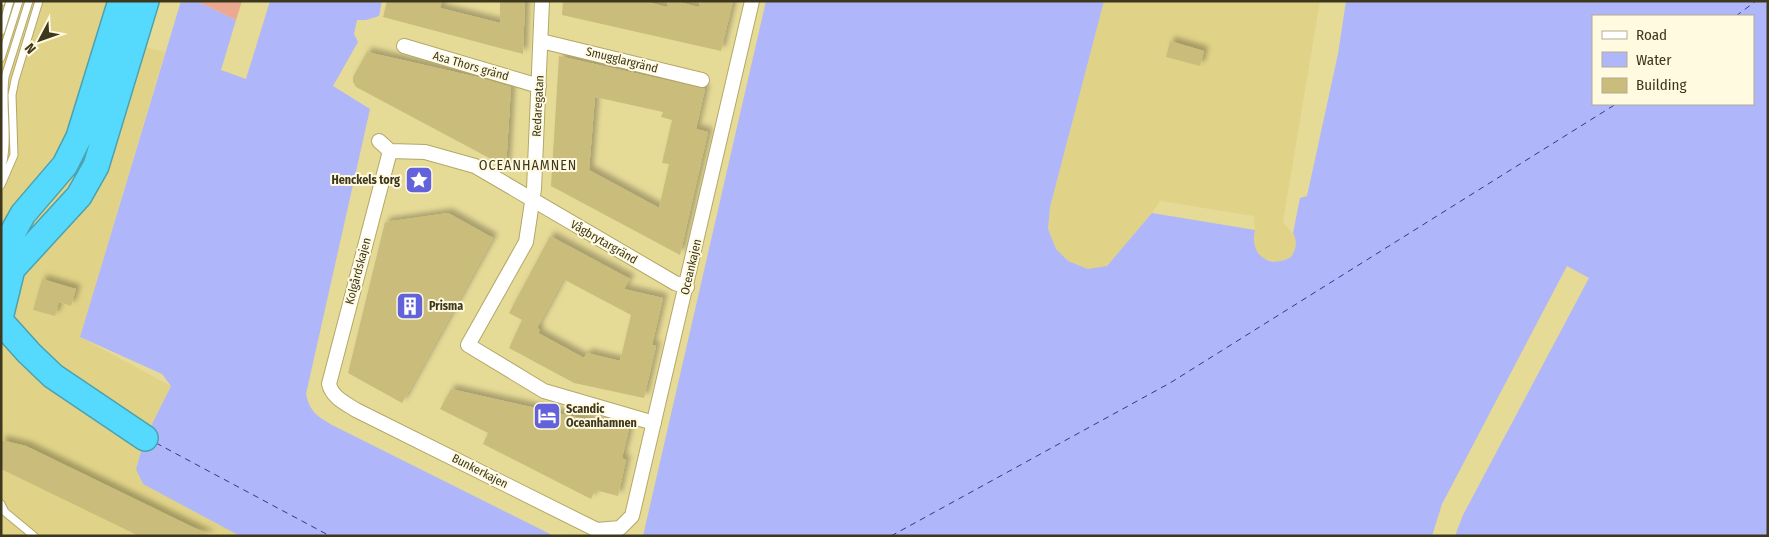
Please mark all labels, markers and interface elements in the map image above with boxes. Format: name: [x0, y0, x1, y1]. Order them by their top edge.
north arrow: [15, 15, 65, 65]
legend: [1592, 15, 1754, 105]
text: Road: [1636, 26, 1667, 44]
text: N: [21, 39, 40, 57]
street label: Smugglargränd: [584, 44, 660, 76]
street label: Asa Thors gränd: [431, 48, 511, 84]
text: Water: [1636, 51, 1672, 69]
street label: Redaregatan: [529, 75, 547, 137]
text: Building: [1636, 76, 1687, 94]
district label: OCEANHAMNEN: [479, 157, 577, 174]
place icon: Henckels torg: [404, 165, 434, 195]
place label: Henckels torg: [331, 173, 400, 187]
street label: Vågbrytargränd: [568, 217, 640, 267]
street label: Kolgårdskajen: [342, 236, 374, 306]
street label: Oceankajen: [678, 238, 704, 296]
building icon: Prisma: [395, 291, 425, 321]
place label: Prisma: [429, 299, 463, 313]
hotel icon: Scandic Oceanhamnen: [532, 401, 562, 431]
place label: Scandic Oceanhamnen: [566, 402, 637, 430]
street label: Bunkerkajen: [450, 451, 510, 491]

